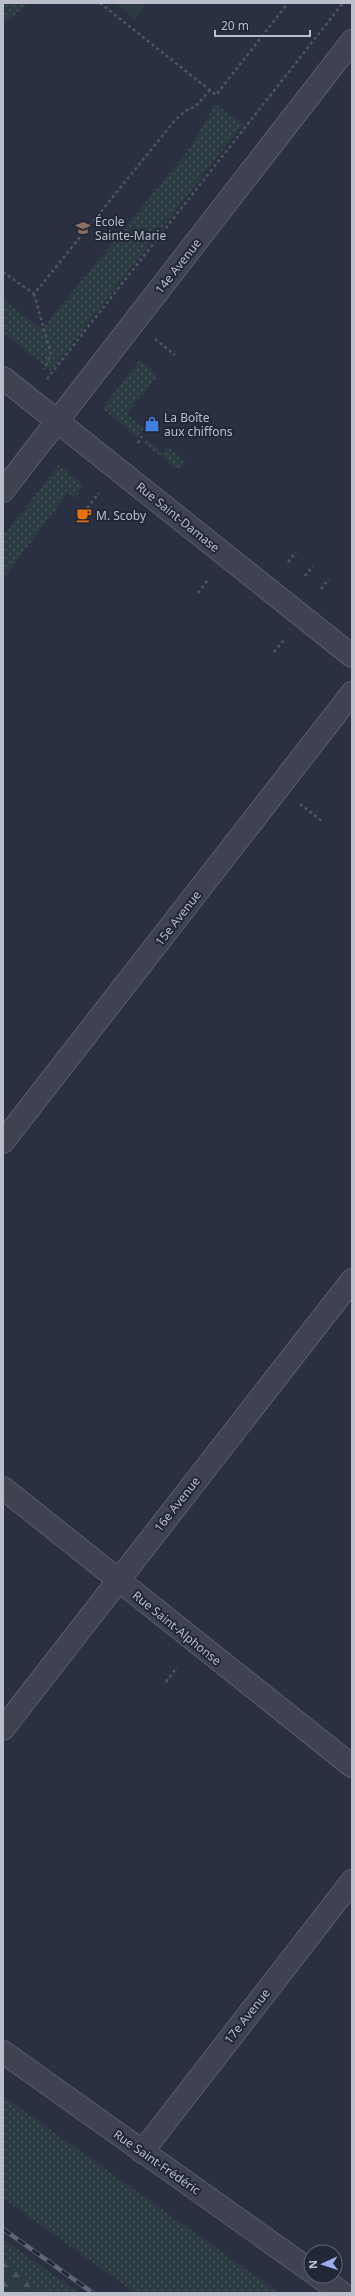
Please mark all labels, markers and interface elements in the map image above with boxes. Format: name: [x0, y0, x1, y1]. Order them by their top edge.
scale bar: [215, 12, 310, 38]
text: 20 m: [221, 17, 249, 34]
place label: École Sainte-Marie: [95, 213, 166, 244]
school or university icon: École Sainte-Marie: [74, 219, 92, 237]
street label: 14e Avenue: [151, 235, 205, 297]
place label: La Boîte aux chiffons: [164, 409, 233, 440]
shop icon: La Boîte aux chiffons: [143, 415, 161, 433]
street label: Rue Saint-Damase: [133, 478, 223, 556]
cafe icon: M. Scoby: [75, 506, 93, 524]
place label: M. Scoby: [96, 507, 147, 524]
street label: 15e Avenue: [151, 887, 205, 949]
street label: 16e Avenue: [150, 1473, 204, 1535]
street label: Rue Saint-Alphonse: [129, 1587, 225, 1669]
street label: 17e Avenue: [220, 1985, 274, 2047]
street label: Rue Saint-Frédéric: [110, 2126, 204, 2198]
north arrow: [303, 2244, 343, 2284]
text: N: [305, 2260, 320, 2269]

